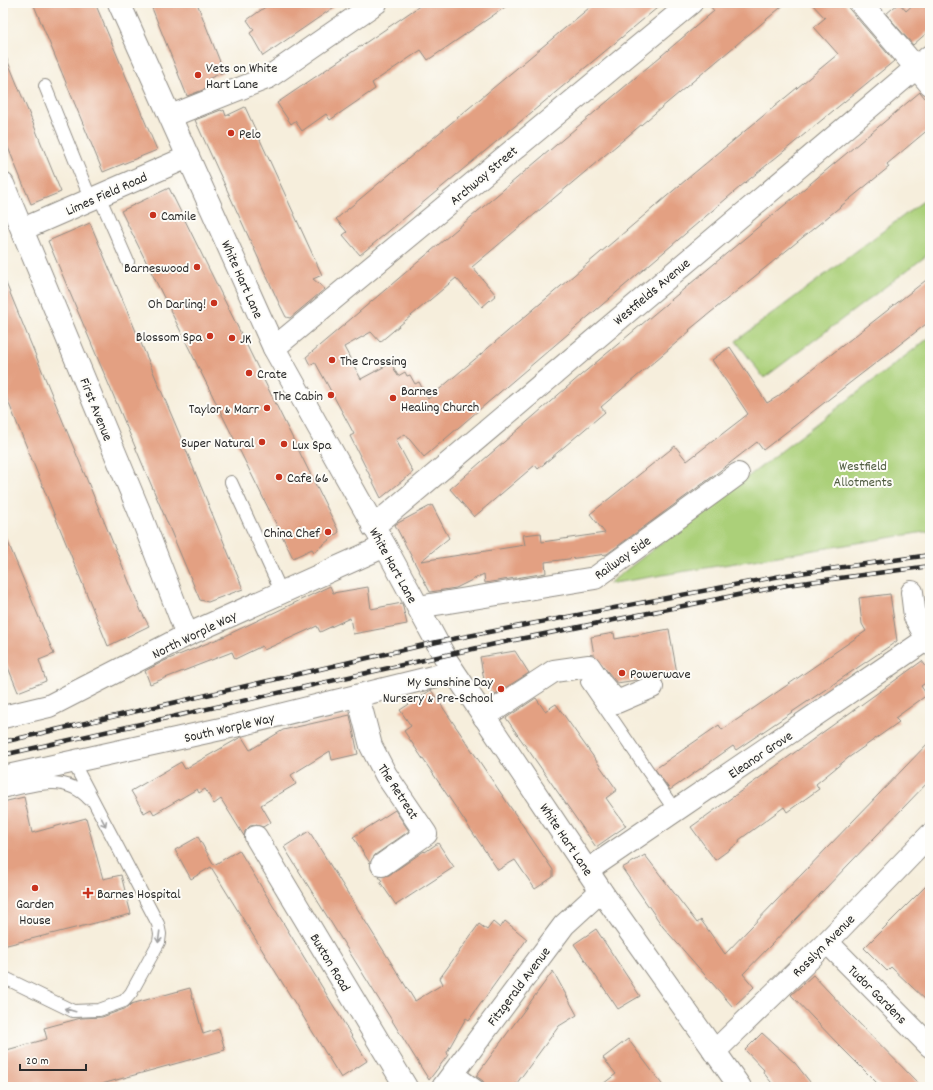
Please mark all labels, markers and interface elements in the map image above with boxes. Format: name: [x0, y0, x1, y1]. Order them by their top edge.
place label: Vets on White Hart Lane: [206, 59, 277, 95]
marker: Vets on White Hart Lane: [193, 70, 203, 80]
place label: Pelo: [239, 125, 261, 145]
marker: Pelo: [226, 128, 236, 138]
street label: Archway Street: [446, 142, 523, 211]
street label: Limes Field Road: [63, 168, 151, 222]
place label: Camile: [161, 207, 196, 227]
marker: Camile: [148, 210, 158, 220]
street label: White Hart Lane: [215, 237, 267, 322]
street label: Westfields Avenue: [609, 254, 695, 331]
place label: Barneswood: [124, 259, 189, 279]
marker: Barneswood: [192, 262, 202, 272]
place label: Oh Darling!: [148, 295, 206, 315]
marker: Oh Darling!: [209, 298, 219, 308]
place label: Blossom Spa: [136, 328, 202, 348]
place label: JK: [240, 330, 252, 350]
marker: Blossom Spa: [205, 331, 215, 341]
marker: JK: [227, 333, 237, 343]
place label: The Crossing: [340, 352, 407, 372]
marker: The Crossing: [327, 355, 337, 365]
place label: Crate: [257, 365, 287, 385]
marker: Crate: [244, 368, 254, 378]
street label: First Avenue: [73, 375, 117, 444]
place label: Barnes Healing Church: [401, 382, 479, 418]
place label: The Cabin: [273, 387, 323, 407]
marker: The Cabin: [326, 390, 336, 400]
marker: Barnes Healing Church: [388, 393, 398, 403]
place label: Taylor & Marr: [189, 400, 260, 420]
marker: Taylor & Marr: [262, 403, 272, 413]
place label: Super Natural: [181, 434, 255, 454]
place label: Lux Spa: [292, 436, 332, 456]
marker: Super Natural: [257, 437, 267, 447]
marker: Lux Spa: [279, 439, 289, 449]
park label: Westfield Allotments: [833, 457, 893, 493]
place label: Cafe 66: [287, 469, 329, 489]
marker: Cafe 66: [274, 472, 284, 482]
place label: China Chef: [263, 524, 321, 544]
street label: White Hart Lane: [363, 524, 421, 607]
marker: China Chef: [323, 527, 333, 537]
street label: Railway Side: [591, 532, 656, 586]
street label: North Worple Way: [149, 606, 241, 665]
place label: Powerwave: [630, 665, 691, 685]
marker: Powerwave: [617, 668, 627, 678]
place label: My Sunshine Day Nursery & Pre-School: [383, 673, 494, 709]
marker: My Sunshine Day Nursery & Pre-School: [496, 684, 506, 694]
street label: South Worple Way: [182, 709, 277, 749]
street label: Eleanor Grove: [725, 727, 797, 785]
street label: The Retreat: [372, 760, 423, 824]
street label: White Hart Lane: [534, 800, 597, 880]
one-way arrow: [100, 815, 107, 827]
marker: Garden House: [30, 883, 40, 893]
place label: Barnes Hospital: [97, 885, 181, 905]
marker: Barnes Hospital: [82, 887, 94, 899]
place label: Garden House: [16, 895, 54, 931]
street label: Rosslyn Avenue: [788, 910, 860, 982]
one-way arrow: [155, 930, 162, 943]
street label: Buxton Road: [304, 930, 355, 996]
street label: Fitzgerald Avenue: [483, 943, 556, 1031]
street label: Tudor Gardens: [842, 961, 911, 1030]
one-way arrow: [64, 1006, 77, 1013]
scale bar: [20, 1046, 86, 1072]
text: 20 m: [26, 1053, 49, 1070]

